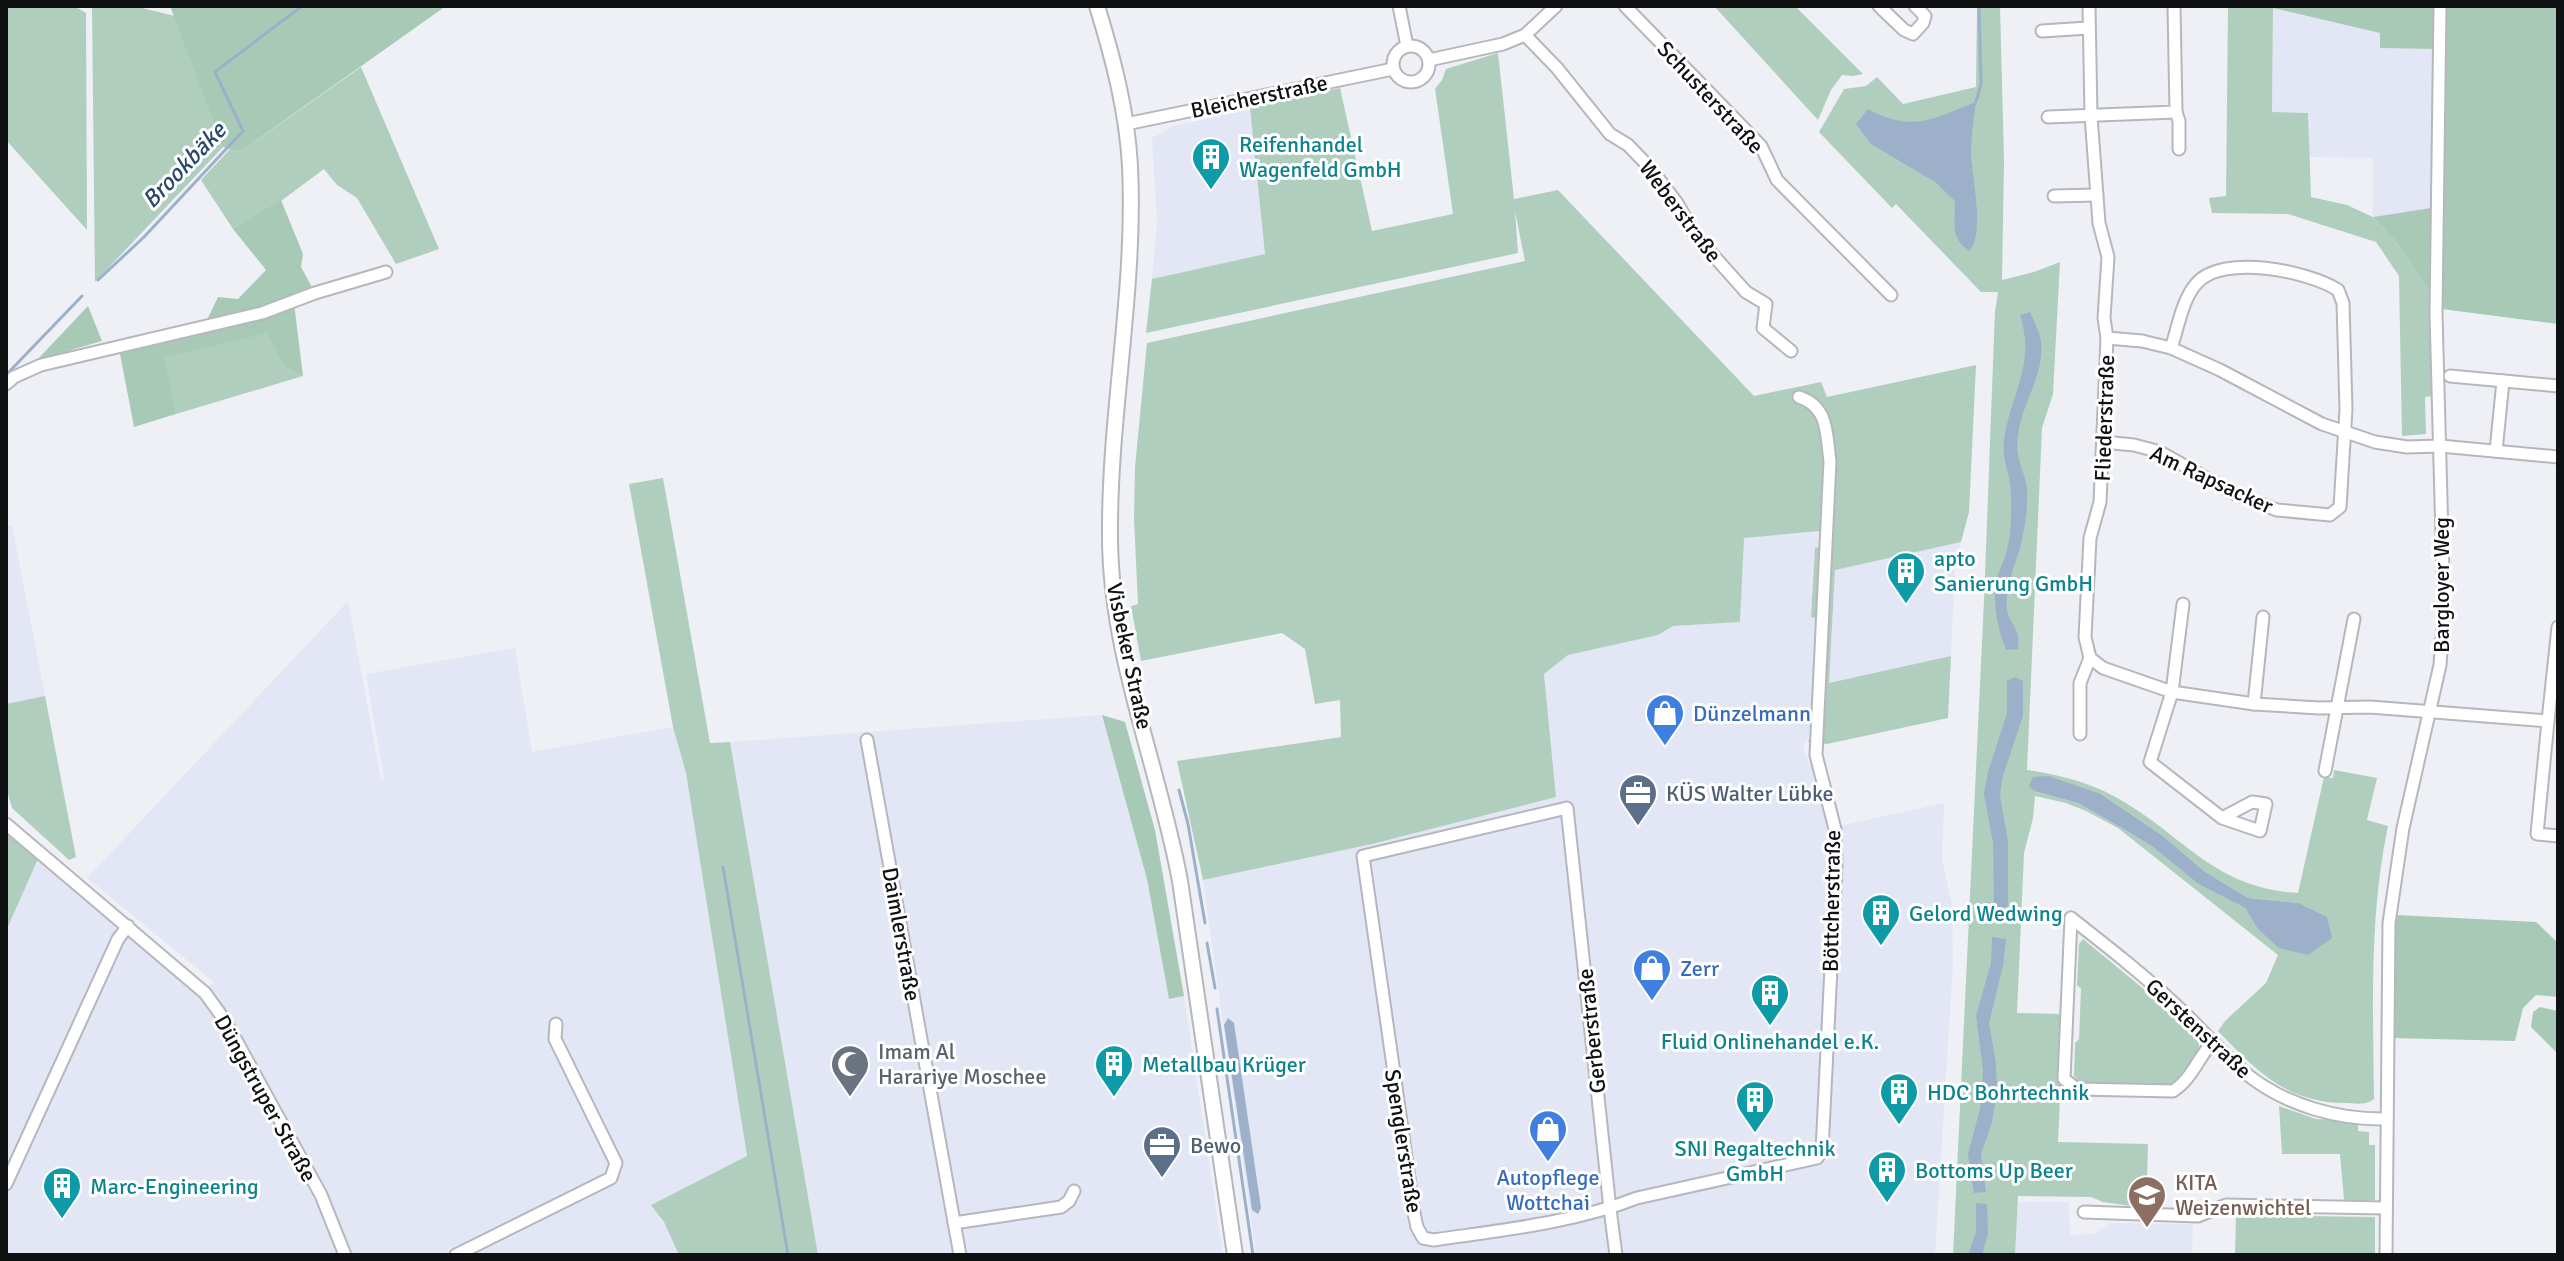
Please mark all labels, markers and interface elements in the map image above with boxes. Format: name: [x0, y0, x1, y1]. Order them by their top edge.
street label: Schusterstraße: [1652, 35, 1770, 159]
street label: Bleicherstraße: [1188, 69, 1330, 124]
water label: Brookbäke: [136, 115, 233, 214]
place label: Reifenhandel Wagenfeld GmbH: [1239, 131, 1402, 183]
building icon: Reifenhandel Wagenfeld GmbH: [1190, 136, 1232, 191]
street label: Weberstraße: [1633, 155, 1728, 268]
street label: Fliederstraße: [2089, 354, 2120, 482]
street label: Am Rapsacker: [2146, 439, 2278, 520]
street label: Bargloyer Weg: [2428, 517, 2455, 653]
place label: apto Sanierung GmbH: [1934, 545, 2093, 597]
building icon: apto Sanierung GmbH: [1885, 550, 1927, 605]
street label: Visbeker Straße: [1101, 580, 1158, 732]
shop icon: Dünzelmann: [1644, 692, 1686, 747]
place label: Dünzelmann: [1693, 700, 1811, 727]
office icon: KÜS Walter Lübke: [1617, 772, 1659, 827]
place label: KÜS Walter Lübke: [1666, 780, 1834, 807]
street label: Böttcherstraße: [1817, 830, 1846, 972]
street label: Daimlerstraße: [876, 865, 927, 1003]
building icon: Gelord Wedwing: [1860, 892, 1902, 947]
place label: Gelord Wedwing: [1909, 900, 2063, 927]
shop icon: Zerr: [1631, 947, 1673, 1002]
place label: Zerr: [1680, 955, 1719, 982]
street label: Gerberstraße: [1572, 967, 1611, 1095]
building icon: Fluid Onlinehandel e.K.: [1749, 972, 1791, 1027]
street label: Gerstenstraße: [2140, 973, 2257, 1084]
street label: Düngstruper Straße: [208, 1010, 323, 1186]
place label: Fluid Onlinehandel e.K.: [1661, 1028, 1879, 1055]
place label: Imam Al Harariye Moschee: [878, 1038, 1046, 1090]
mosque icon: Imam Al Harariye Moschee: [829, 1043, 871, 1098]
building icon: Metallbau Krüger: [1093, 1043, 1135, 1098]
place label: Metallbau Krüger: [1142, 1051, 1306, 1078]
street label: Spenglerstraße: [1379, 1067, 1428, 1215]
building icon: HDC Bohrtechnik: [1878, 1071, 1920, 1126]
building icon: SNI Regaltechnik GmbH: [1734, 1079, 1776, 1134]
place label: HDC Bohrtechnik: [1927, 1079, 2089, 1106]
shop icon: Autopflege Wottchai: [1527, 1108, 1569, 1163]
office icon: Bewo: [1141, 1124, 1183, 1179]
place label: Bewo: [1190, 1132, 1241, 1159]
place label: SNI Regaltechnik GmbH: [1674, 1135, 1836, 1187]
building icon: Bottoms Up Beer: [1866, 1149, 1908, 1204]
place label: Bottoms Up Beer: [1915, 1157, 2073, 1184]
place label: Autopflege Wottchai: [1497, 1164, 1599, 1216]
building icon: Marc-Engineering: [41, 1165, 83, 1220]
place label: KITA Weizenwichtel: [2175, 1169, 2311, 1221]
place label: Marc-Engineering: [90, 1173, 259, 1200]
school or university icon: KITA Weizenwichtel: [2126, 1174, 2168, 1229]

